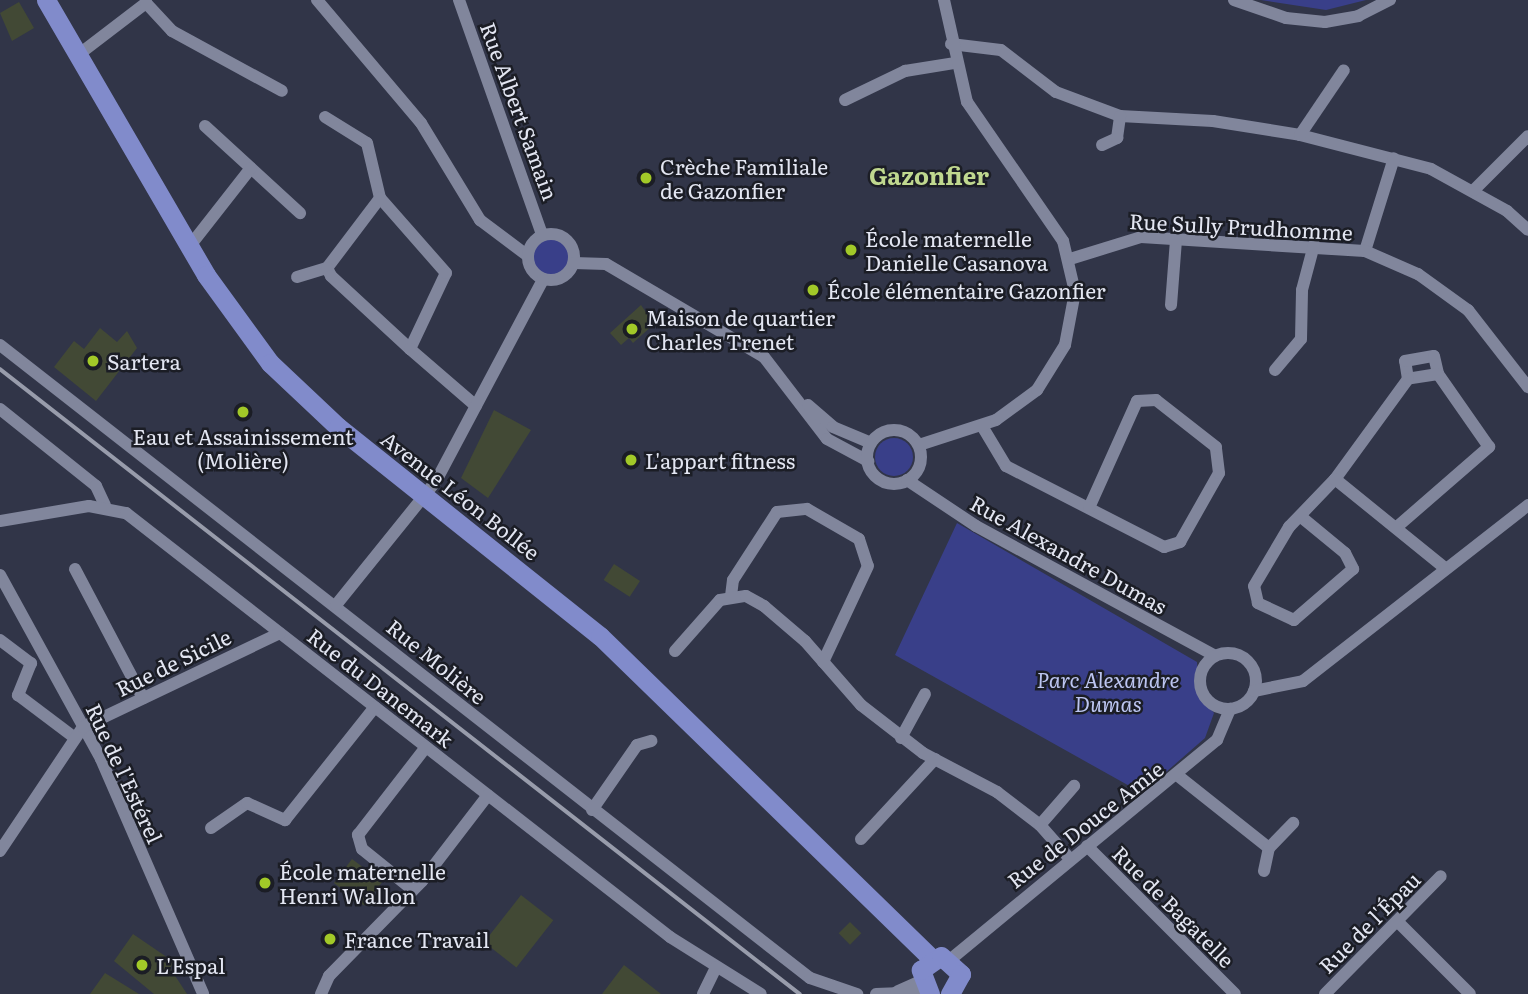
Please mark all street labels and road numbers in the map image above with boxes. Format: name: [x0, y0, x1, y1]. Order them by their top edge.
street label: Rue Albert Samain: [476, 19, 564, 203]
street label: Rue Sully Prudhomme: [1129, 208, 1353, 244]
street label: Avenue Léon Bollée: [377, 425, 545, 565]
street label: Rue Alexandre Dumas: [966, 490, 1172, 618]
street label: Rue Molière: [382, 613, 492, 709]
street label: Rue du Danemark: [303, 622, 459, 752]
street label: Rue de Sicile: [111, 623, 235, 701]
street label: Rue de l'Estérel: [82, 699, 168, 847]
street label: Rue de Douce Amie: [1002, 755, 1168, 893]
street label: Rue de Bagatelle: [1108, 840, 1240, 972]
street label: Rue de l'Épau: [1313, 866, 1425, 978]

